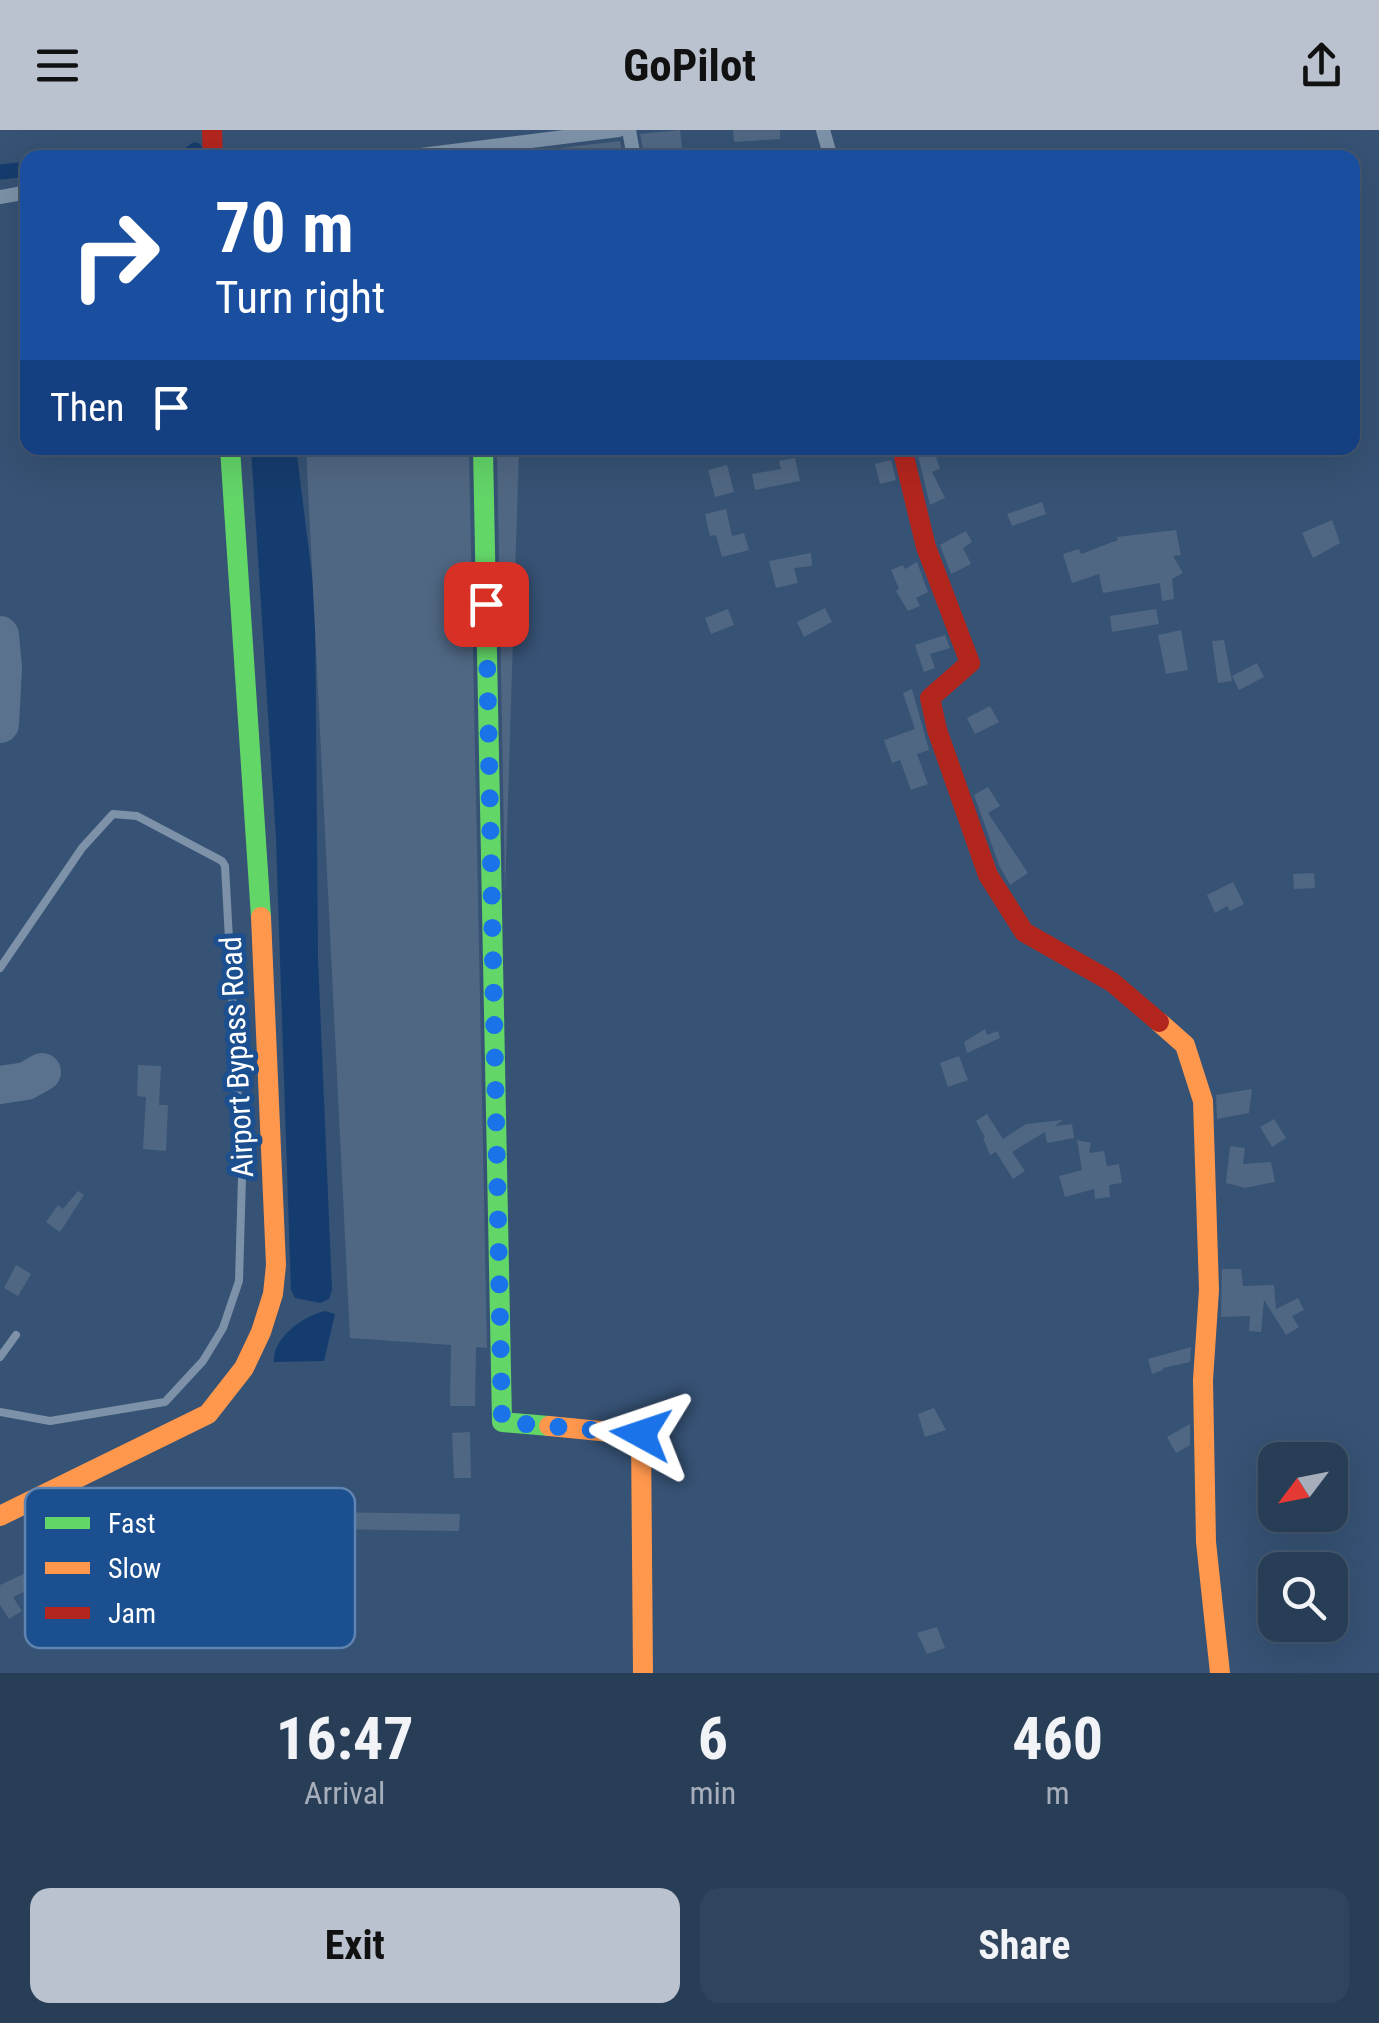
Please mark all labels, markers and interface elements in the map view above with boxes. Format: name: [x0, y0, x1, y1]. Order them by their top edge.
icon: menu: [30, 38, 85, 93]
icon: share: [1294, 38, 1349, 93]
text: GoPilot: [623, 39, 756, 92]
text: 70 m: [215, 187, 354, 269]
icon: right: [50, 190, 180, 320]
text: Turn right: [215, 271, 385, 324]
icon: arrive: [144, 380, 199, 435]
text: Then: [50, 386, 124, 430]
pin: [444, 562, 529, 647]
icon: arrive: [459, 577, 514, 632]
street label: Airport Bypass Road: [213, 936, 260, 1178]
position arrow: [589, 1382, 693, 1486]
north arrow: [1258, 1442, 1348, 1532]
map controls: [1258, 1442, 1348, 1642]
legend: [25, 1488, 355, 1648]
text: Fast: [108, 1507, 155, 1540]
text: Slow: [108, 1552, 161, 1585]
button: search: [1258, 1552, 1348, 1642]
text: Jam: [108, 1597, 156, 1630]
text: 16:47: [276, 1703, 414, 1774]
text: 6: [698, 1703, 728, 1774]
text: 460: [1012, 1703, 1103, 1774]
text: Arrival: [304, 1774, 385, 1812]
text: min: [689, 1774, 736, 1812]
text: m: [1046, 1774, 1070, 1812]
button: Exit: [30, 1888, 680, 2003]
button: Share: [700, 1888, 1349, 2003]

